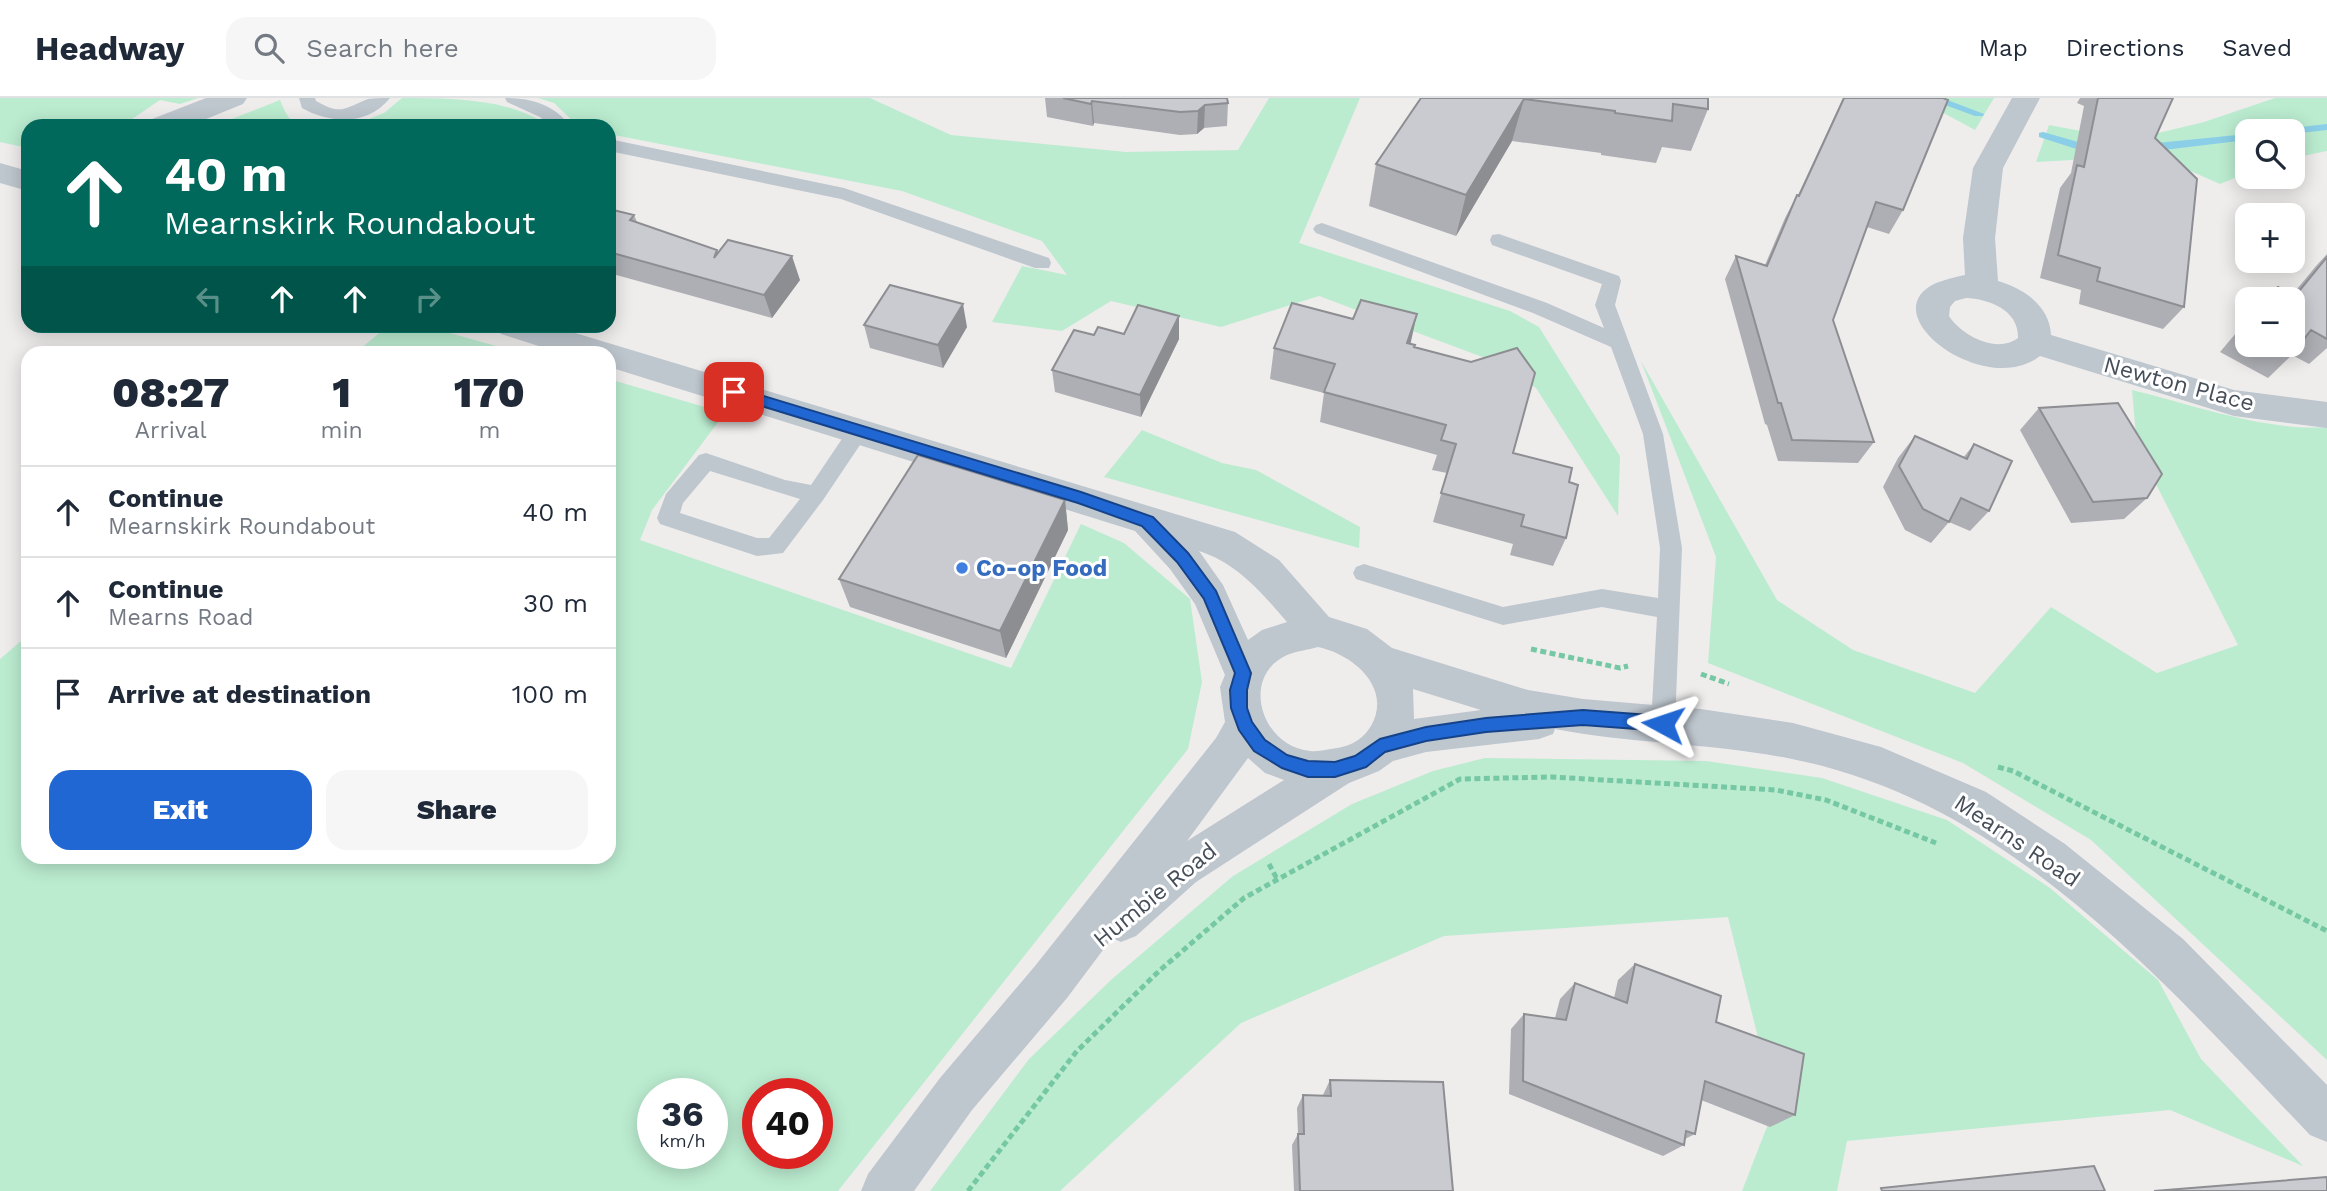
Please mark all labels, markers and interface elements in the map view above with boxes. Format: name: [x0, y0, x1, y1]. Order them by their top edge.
search box: [226, 17, 716, 80]
text: Headway: [35, 29, 184, 68]
icon: search: [250, 29, 288, 67]
text: Search here: [306, 33, 459, 63]
text: Map: [1979, 34, 2028, 62]
text: Directions: [2066, 34, 2184, 62]
text: Saved: [2222, 34, 2292, 62]
map controls: [2235, 119, 2305, 357]
button: search: [2235, 119, 2305, 189]
text: 40 m: [164, 145, 287, 203]
icon: ahead: [49, 147, 140, 238]
button: +: [2235, 203, 2305, 273]
text: Mearnskirk Roundabout: [164, 204, 536, 242]
icon: left: [190, 280, 228, 318]
icon: ahead: [263, 280, 301, 318]
icon: ahead: [336, 280, 374, 318]
icon: right: [409, 280, 447, 318]
button: −: [2235, 287, 2305, 357]
street label: Newton Place: [2101, 351, 2257, 417]
pin: [704, 362, 764, 422]
text: 08:27: [112, 368, 229, 417]
text: 1: [332, 368, 351, 417]
text: 170: [454, 368, 525, 417]
icon: arrive: [715, 373, 753, 411]
text: Arrival: [135, 417, 207, 444]
text: min: [320, 417, 363, 444]
text: m: [478, 417, 500, 444]
text: Continue: [108, 483, 224, 513]
icon: ahead: [49, 493, 87, 531]
text: 40 m: [522, 497, 588, 527]
text: Mearnskirk Roundabout: [108, 513, 375, 540]
place label: Co-op Food: [976, 555, 1107, 582]
marker: Co-op Food: [954, 560, 970, 576]
text: Continue: [108, 574, 224, 604]
icon: ahead: [49, 584, 87, 622]
text: 30 m: [523, 588, 588, 618]
text: Mearns Road: [108, 604, 253, 631]
icon: arrive: [49, 675, 87, 713]
text: Arrive at destination: [108, 679, 371, 709]
text: 100 m: [512, 679, 588, 709]
position arrow: [1626, 687, 1700, 761]
button: Exit: [49, 770, 312, 850]
button: Share: [326, 770, 588, 850]
street label: Mearns Road: [1949, 789, 2085, 893]
street label: Humbie Road: [1088, 837, 1222, 953]
speed limit sign: 40: [742, 1078, 833, 1169]
text: 36: [661, 1093, 704, 1135]
text: km/h: [659, 1130, 706, 1151]

